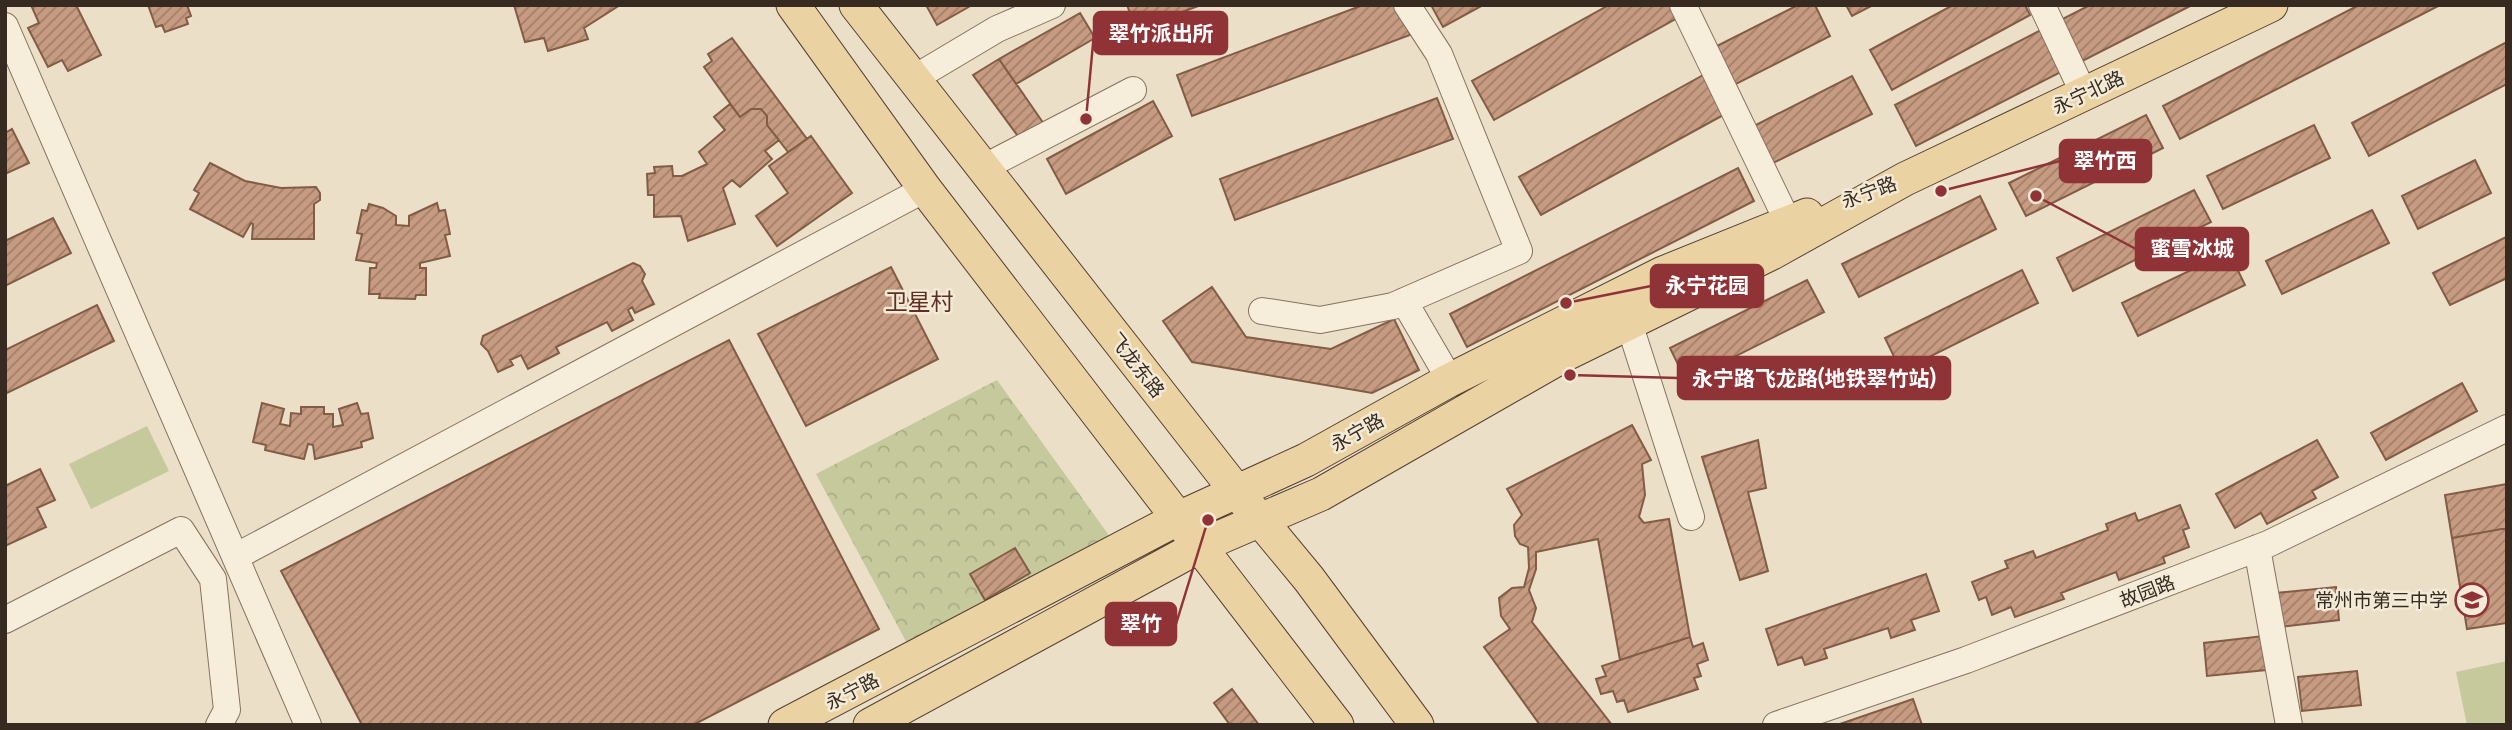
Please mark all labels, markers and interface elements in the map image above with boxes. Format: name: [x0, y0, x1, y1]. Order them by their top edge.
callout: 翠竹派出所: [1094, 12, 1227, 54]
text: 翠竹派出所: [1109, 21, 1214, 47]
street label: 永宁北路: [2049, 66, 2128, 119]
callout: 翠竹西: [2060, 140, 2151, 182]
text: 翠竹西: [2074, 148, 2137, 174]
street label: 永宁路: [1838, 172, 1900, 213]
callout: 蜜雪冰城: [2136, 228, 2248, 270]
text: 蜜雪冰城: [2150, 236, 2234, 262]
callout: 永宁花园: [1651, 265, 1763, 307]
text: 永宁花园: [1665, 273, 1749, 299]
district label: 卫星村: [885, 288, 954, 316]
street label: 飞龙东路: [1104, 328, 1169, 402]
callout: 永宁路飞龙路(地铁翠竹站): [1678, 357, 1950, 399]
text: 永宁路飞龙路(地铁翠竹站): [1692, 366, 1936, 392]
street label: 永宁路: [1327, 409, 1388, 456]
street label: 故园路: [2116, 571, 2178, 612]
school or university icon: 常州市第三中学: [2453, 581, 2491, 619]
place label: 常州市第三中学: [2315, 589, 2448, 612]
callout: 翠竹: [1106, 603, 1176, 645]
text: 翠竹: [1120, 611, 1162, 637]
street label: 永宁路: [822, 668, 883, 715]

